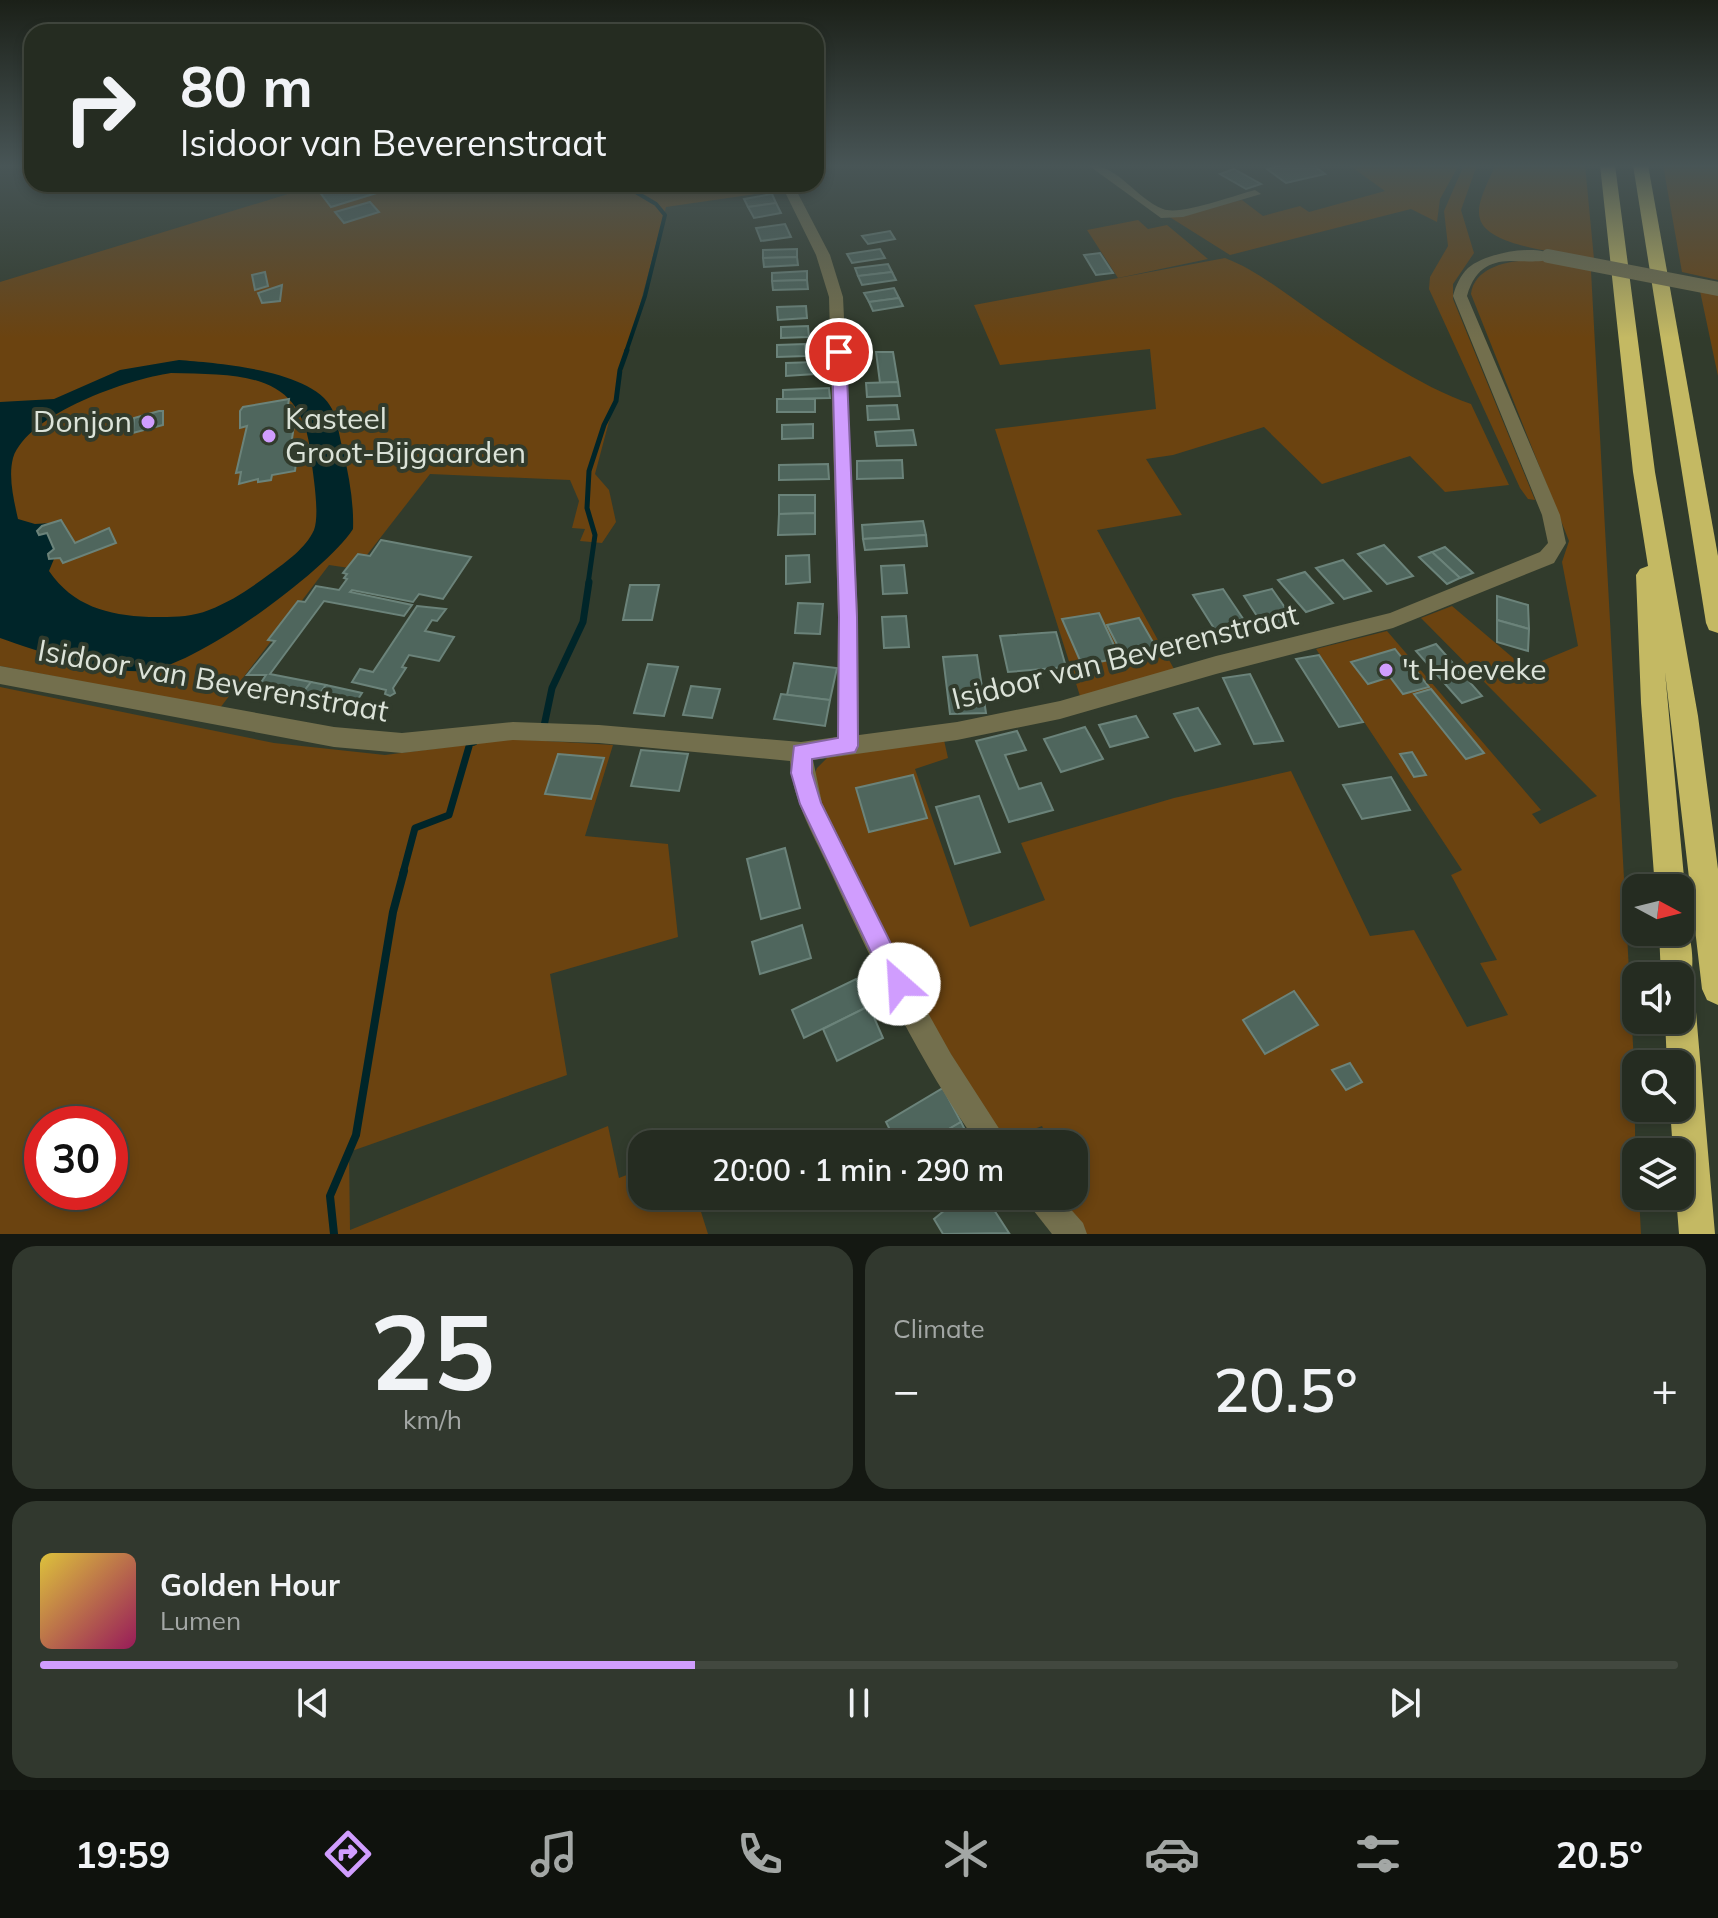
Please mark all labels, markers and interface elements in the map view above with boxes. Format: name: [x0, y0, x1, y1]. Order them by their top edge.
text: 80 m: [180, 51, 313, 121]
icon: right: [48, 56, 152, 160]
text: Isidoor van Beverenstraat: [180, 120, 607, 165]
pin: [805, 318, 873, 386]
icon: arrive: [817, 330, 861, 374]
place label: Kasteel Groot-Bijgaarden: [285, 399, 526, 471]
place label: Donjon: [33, 402, 132, 440]
marker: Donjon: [139, 413, 157, 431]
marker: Kasteel Groot-Bijgaarden: [260, 427, 278, 445]
street label: Isidoor van Beverenstraat: [948, 595, 1302, 717]
street label: Isidoor van Beverenstraat: [35, 630, 391, 730]
place label: 't Hoeveke: [1402, 650, 1547, 688]
marker: 't Hoeveke: [1377, 661, 1395, 679]
north arrow: [1622, 874, 1694, 946]
map controls: [1622, 874, 1694, 1210]
position arrow: [857, 942, 941, 1026]
button: sound: [1622, 962, 1694, 1034]
button: search: [1622, 1050, 1694, 1122]
speed limit sign: 30: [24, 1106, 128, 1210]
button: layers: [1622, 1138, 1694, 1210]
text: 20:00 · 1 min · 290 m: [712, 1151, 1004, 1189]
text: 25: [370, 1285, 495, 1416]
text: Climate: [893, 1312, 985, 1345]
text: 20.5°: [1213, 1352, 1358, 1427]
text: −: [893, 1362, 919, 1417]
text: +: [1652, 1362, 1678, 1417]
text: km/h: [403, 1403, 462, 1436]
text: Golden Hour: [160, 1566, 340, 1604]
text: Lumen: [160, 1604, 241, 1637]
icon: previous: [291, 1681, 335, 1725]
icon: pause: [837, 1681, 881, 1725]
icon: next: [1383, 1681, 1427, 1725]
icon: directions: [320, 1826, 376, 1882]
icon: music: [526, 1826, 582, 1882]
icon: phone: [732, 1826, 788, 1882]
icon: climate: [938, 1826, 994, 1882]
icon: car: [1144, 1826, 1200, 1882]
icon: filters: [1350, 1826, 1406, 1882]
text: 19:59: [75, 1832, 170, 1877]
text: 20.5°: [1556, 1832, 1643, 1877]

